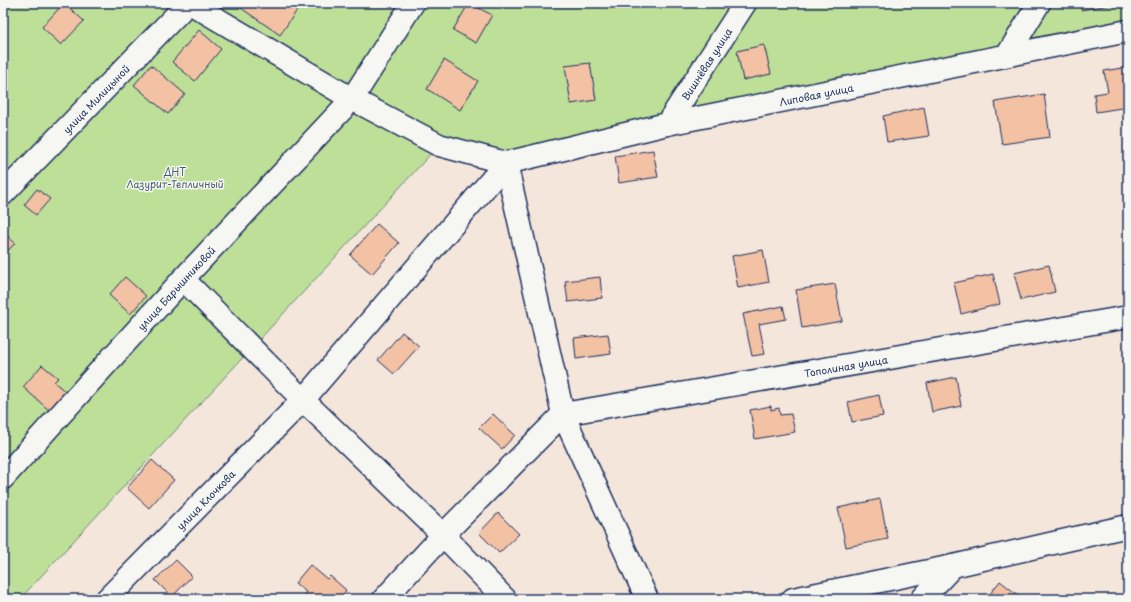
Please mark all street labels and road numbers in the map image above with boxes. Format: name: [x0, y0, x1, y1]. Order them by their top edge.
street label: Вишнёвая улица: [677, 24, 735, 103]
street label: улица Милицыной: [59, 61, 132, 136]
street label: Липовая улица: [778, 79, 855, 109]
street label: улица Барышниковой: [133, 242, 218, 333]
street label: Тополиная улица: [803, 351, 889, 380]
street label: улица Клочкова: [172, 466, 239, 532]

